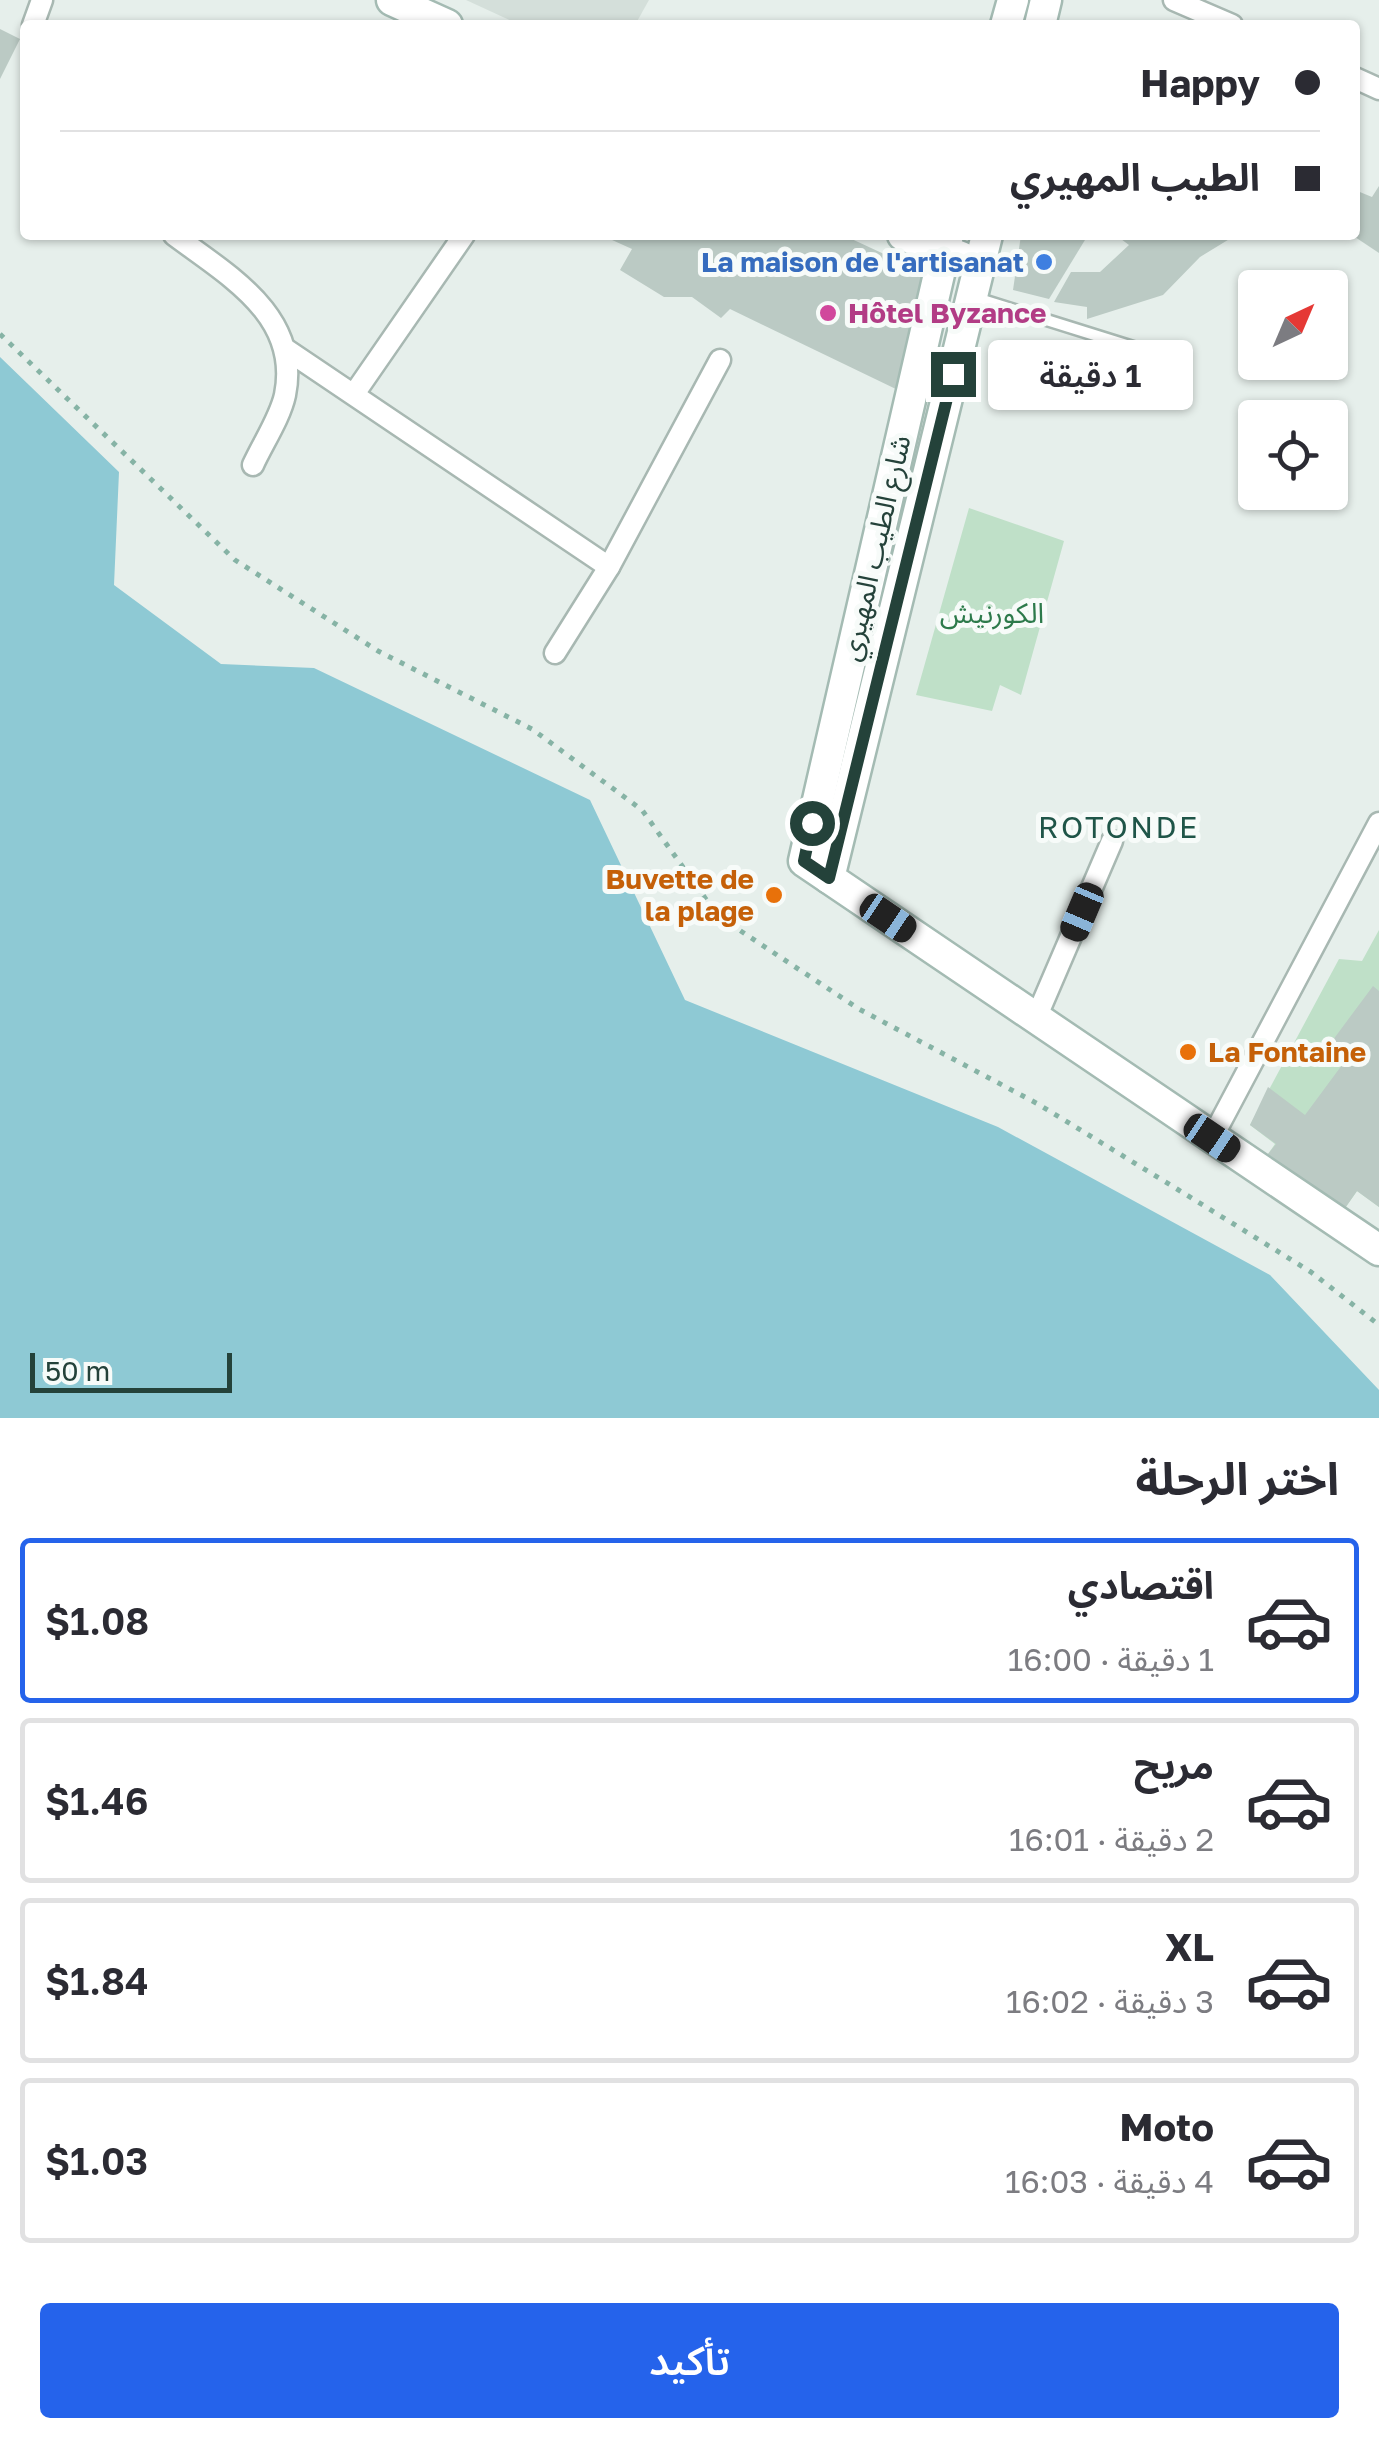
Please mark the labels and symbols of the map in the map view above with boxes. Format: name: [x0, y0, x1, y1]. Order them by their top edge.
place label: La maison de l'artisanat: [701, 245, 1024, 278]
marker: La maison de l'artisanat: [1033, 251, 1055, 273]
north arrow: [1238, 270, 1348, 380]
place label: Hôtel Byzance: [848, 296, 1047, 329]
marker: Hôtel Byzance: [817, 302, 839, 324]
callout: 1 دقيقة: [988, 339, 1193, 409]
route end: [931, 352, 976, 397]
street label: شارع الطيب المهيري: [832, 432, 922, 665]
park label: الكورنيش: [940, 596, 1044, 630]
route start: [790, 801, 835, 846]
district label: ROTONDE: [1038, 809, 1200, 845]
place label: Buvette de la plage: [606, 862, 754, 927]
car: [1056, 879, 1108, 945]
marker: Buvette de la plage: [763, 884, 785, 906]
car: [855, 889, 921, 947]
place label: La Fontaine: [1208, 1035, 1366, 1068]
marker: La Fontaine: [1177, 1041, 1199, 1063]
car: [1179, 1109, 1245, 1167]
scale bar: [30, 1348, 232, 1392]

